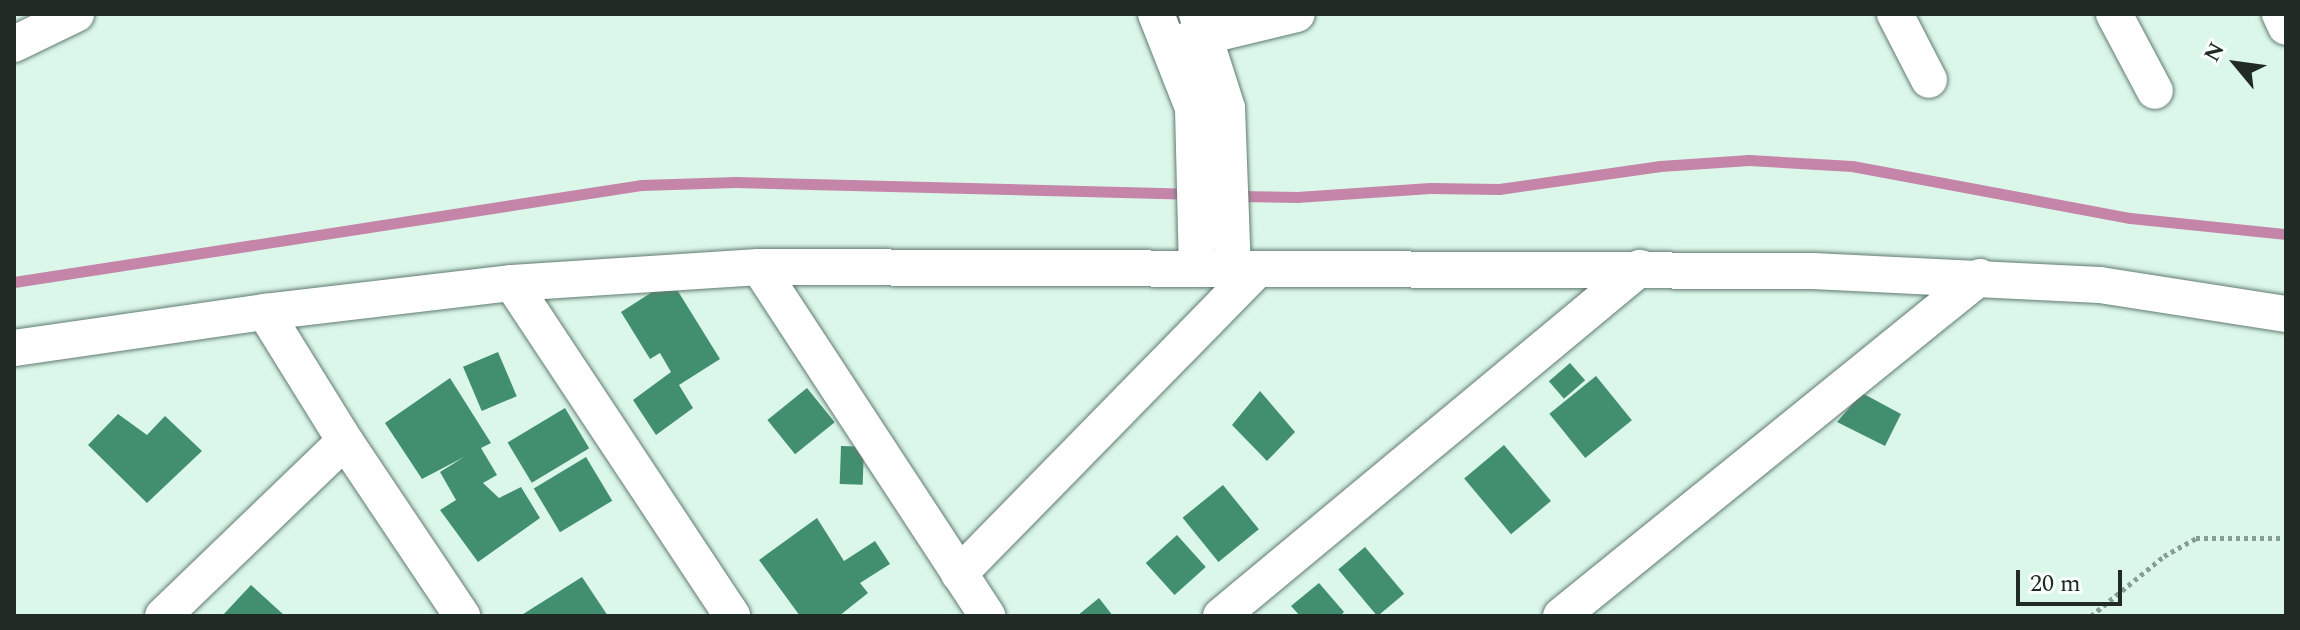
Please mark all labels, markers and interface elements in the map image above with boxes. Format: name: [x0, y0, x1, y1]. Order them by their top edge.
north arrow: [2196, 24, 2276, 104]
text: N: [2196, 36, 2233, 68]
scale bar: [2020, 554, 2126, 604]
text: 20 m: [2030, 566, 2081, 602]

